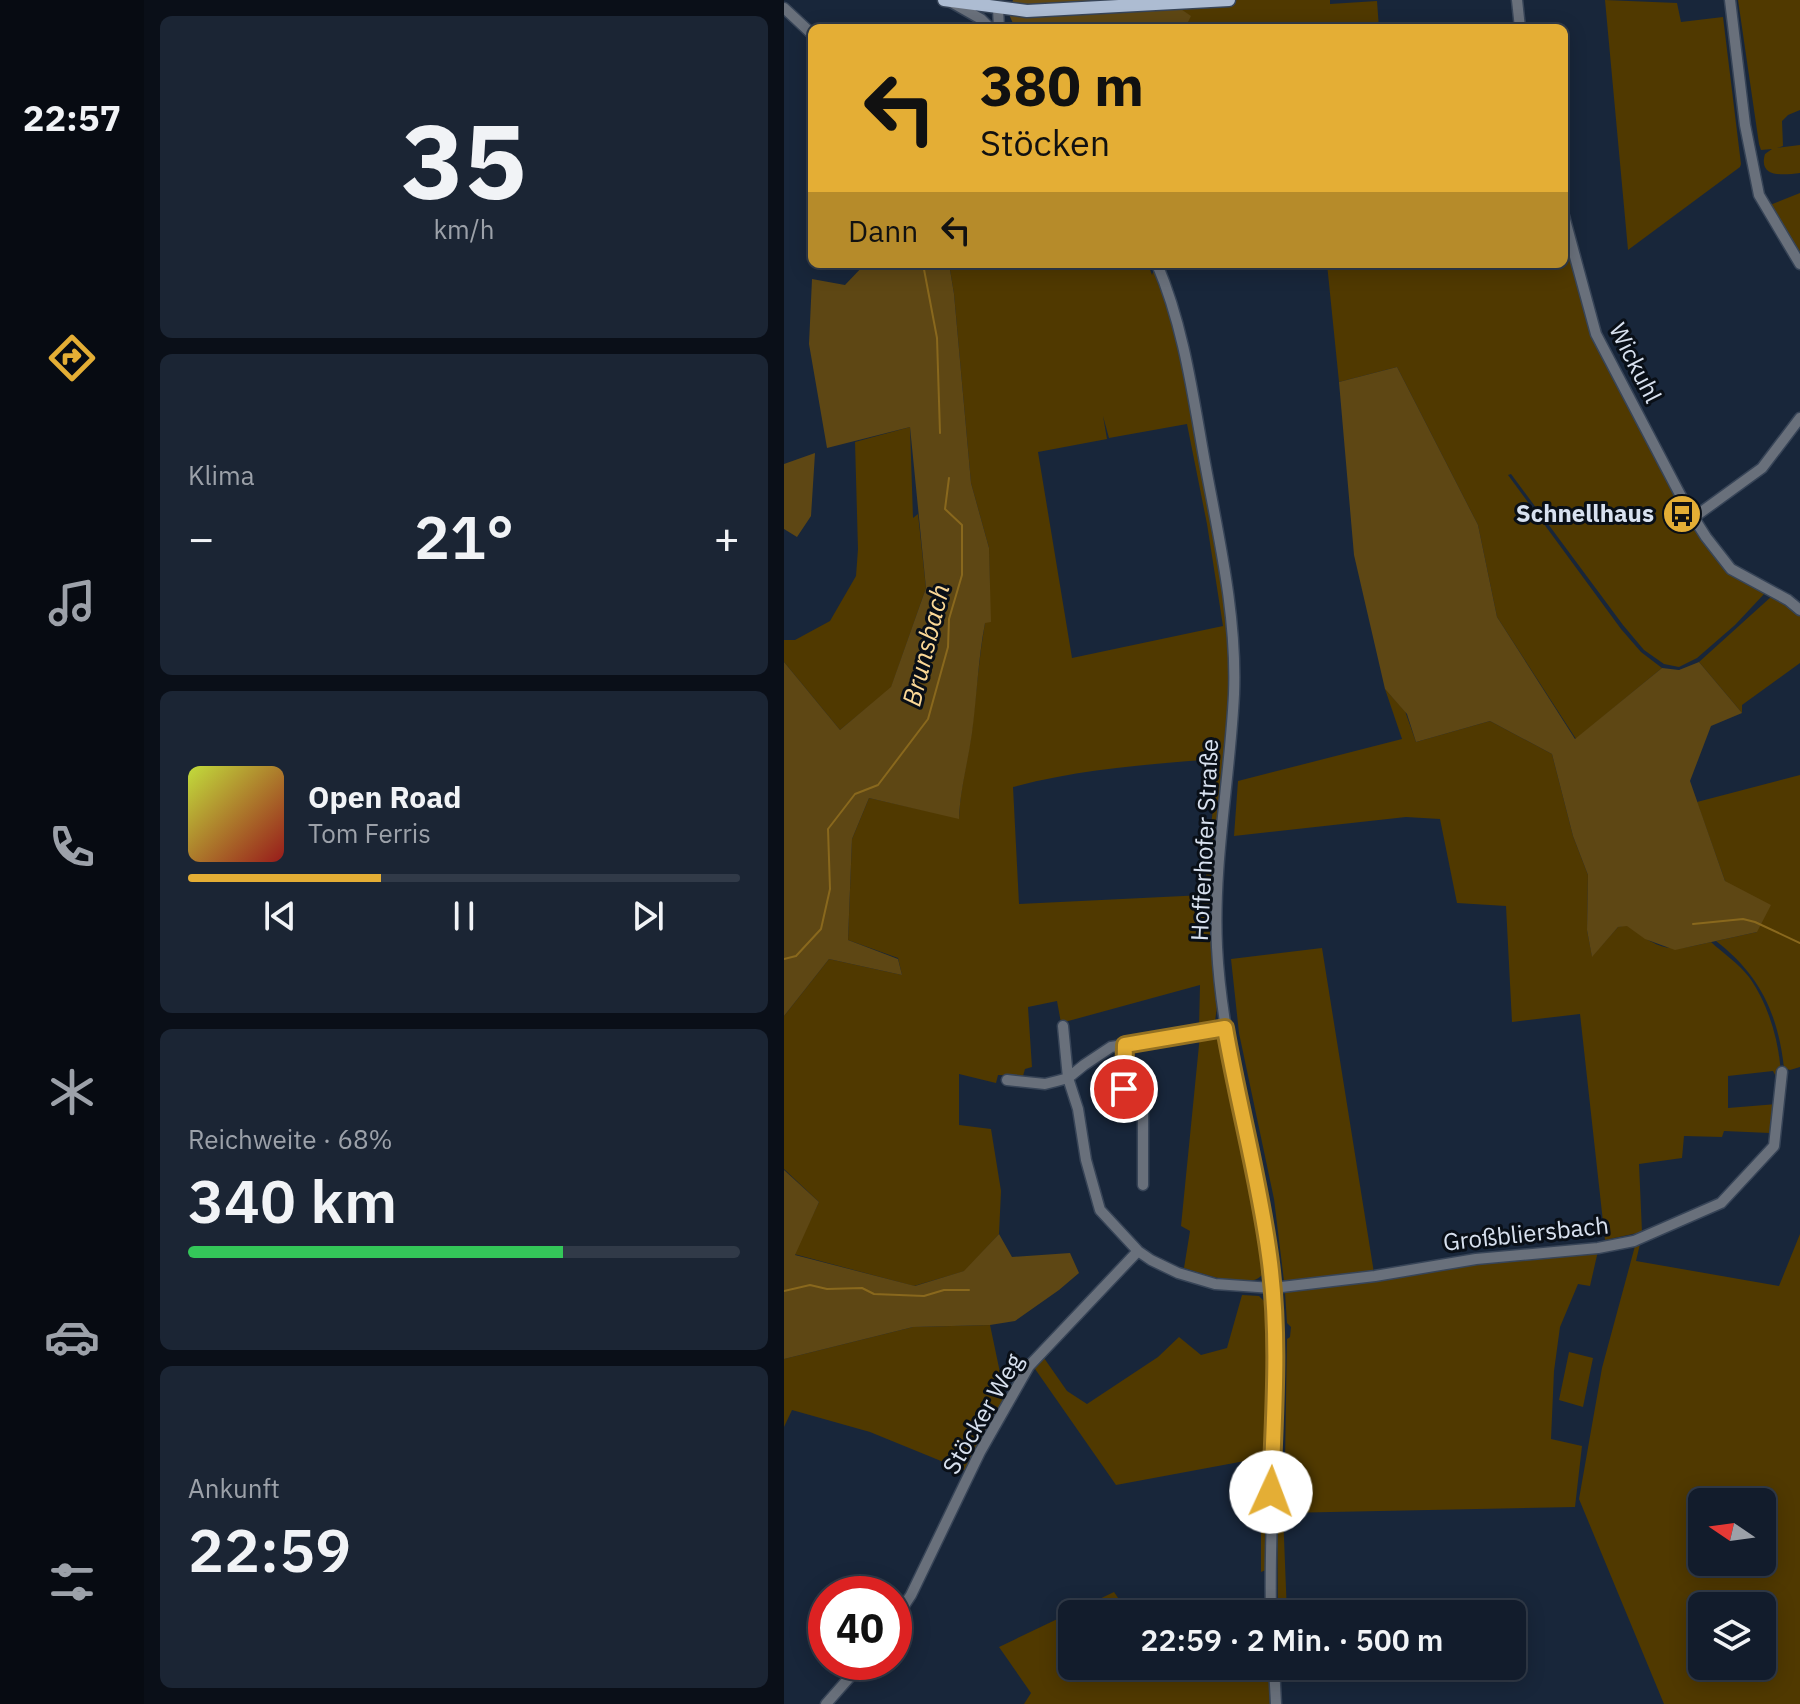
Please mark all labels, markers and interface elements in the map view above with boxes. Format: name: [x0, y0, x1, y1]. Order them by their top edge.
text: 380 m: [980, 49, 1144, 121]
icon: left: [848, 56, 952, 160]
text: 35: [402, 92, 526, 228]
text: 22:57: [23, 94, 121, 141]
text: Stöcken: [980, 119, 1110, 166]
icon: left: [934, 208, 978, 252]
text: Dann: [848, 211, 918, 250]
text: km/h: [433, 212, 495, 246]
street label: Wickuhl: [1602, 317, 1670, 408]
icon: directions: [44, 330, 100, 386]
text: Klima: [188, 458, 255, 492]
bus stop icon: Schnellhaus: [1661, 493, 1703, 535]
text: 21°: [414, 497, 514, 576]
place label: Schnellhaus: [1516, 497, 1654, 529]
text: −: [188, 509, 214, 566]
text: +: [714, 509, 740, 566]
icon: music: [44, 575, 100, 631]
water label: Brunsbach: [893, 580, 957, 709]
street label: Hofferhofer Straße: [1183, 738, 1225, 942]
text: Open Road: [308, 777, 461, 816]
text: Tom Ferris: [308, 816, 431, 850]
icon: phone: [44, 819, 100, 875]
icon: previous: [258, 894, 302, 938]
icon: pause: [442, 894, 486, 938]
icon: next: [626, 894, 670, 938]
pin: [1090, 1055, 1158, 1123]
icon: climate: [44, 1064, 100, 1120]
icon: arrive: [1102, 1067, 1146, 1111]
text: Reichweite · 68%: [188, 1122, 393, 1156]
text: 340 km: [188, 1161, 397, 1240]
street label: Großbliersbach: [1441, 1208, 1610, 1258]
icon: car: [44, 1309, 100, 1365]
street label: Stöcker Weg: [935, 1347, 1030, 1480]
position arrow: [1229, 1450, 1313, 1534]
text: Ankunft: [188, 1471, 280, 1505]
north arrow: [1688, 1488, 1776, 1576]
map controls: [1688, 1488, 1776, 1680]
text: 22:59: [188, 1510, 351, 1589]
icon: filters: [44, 1554, 100, 1610]
speed limit sign: 40: [808, 1576, 912, 1680]
button: layers: [1688, 1592, 1776, 1680]
text: 22:59 · 2 Min. · 500 m: [1141, 1620, 1444, 1659]

